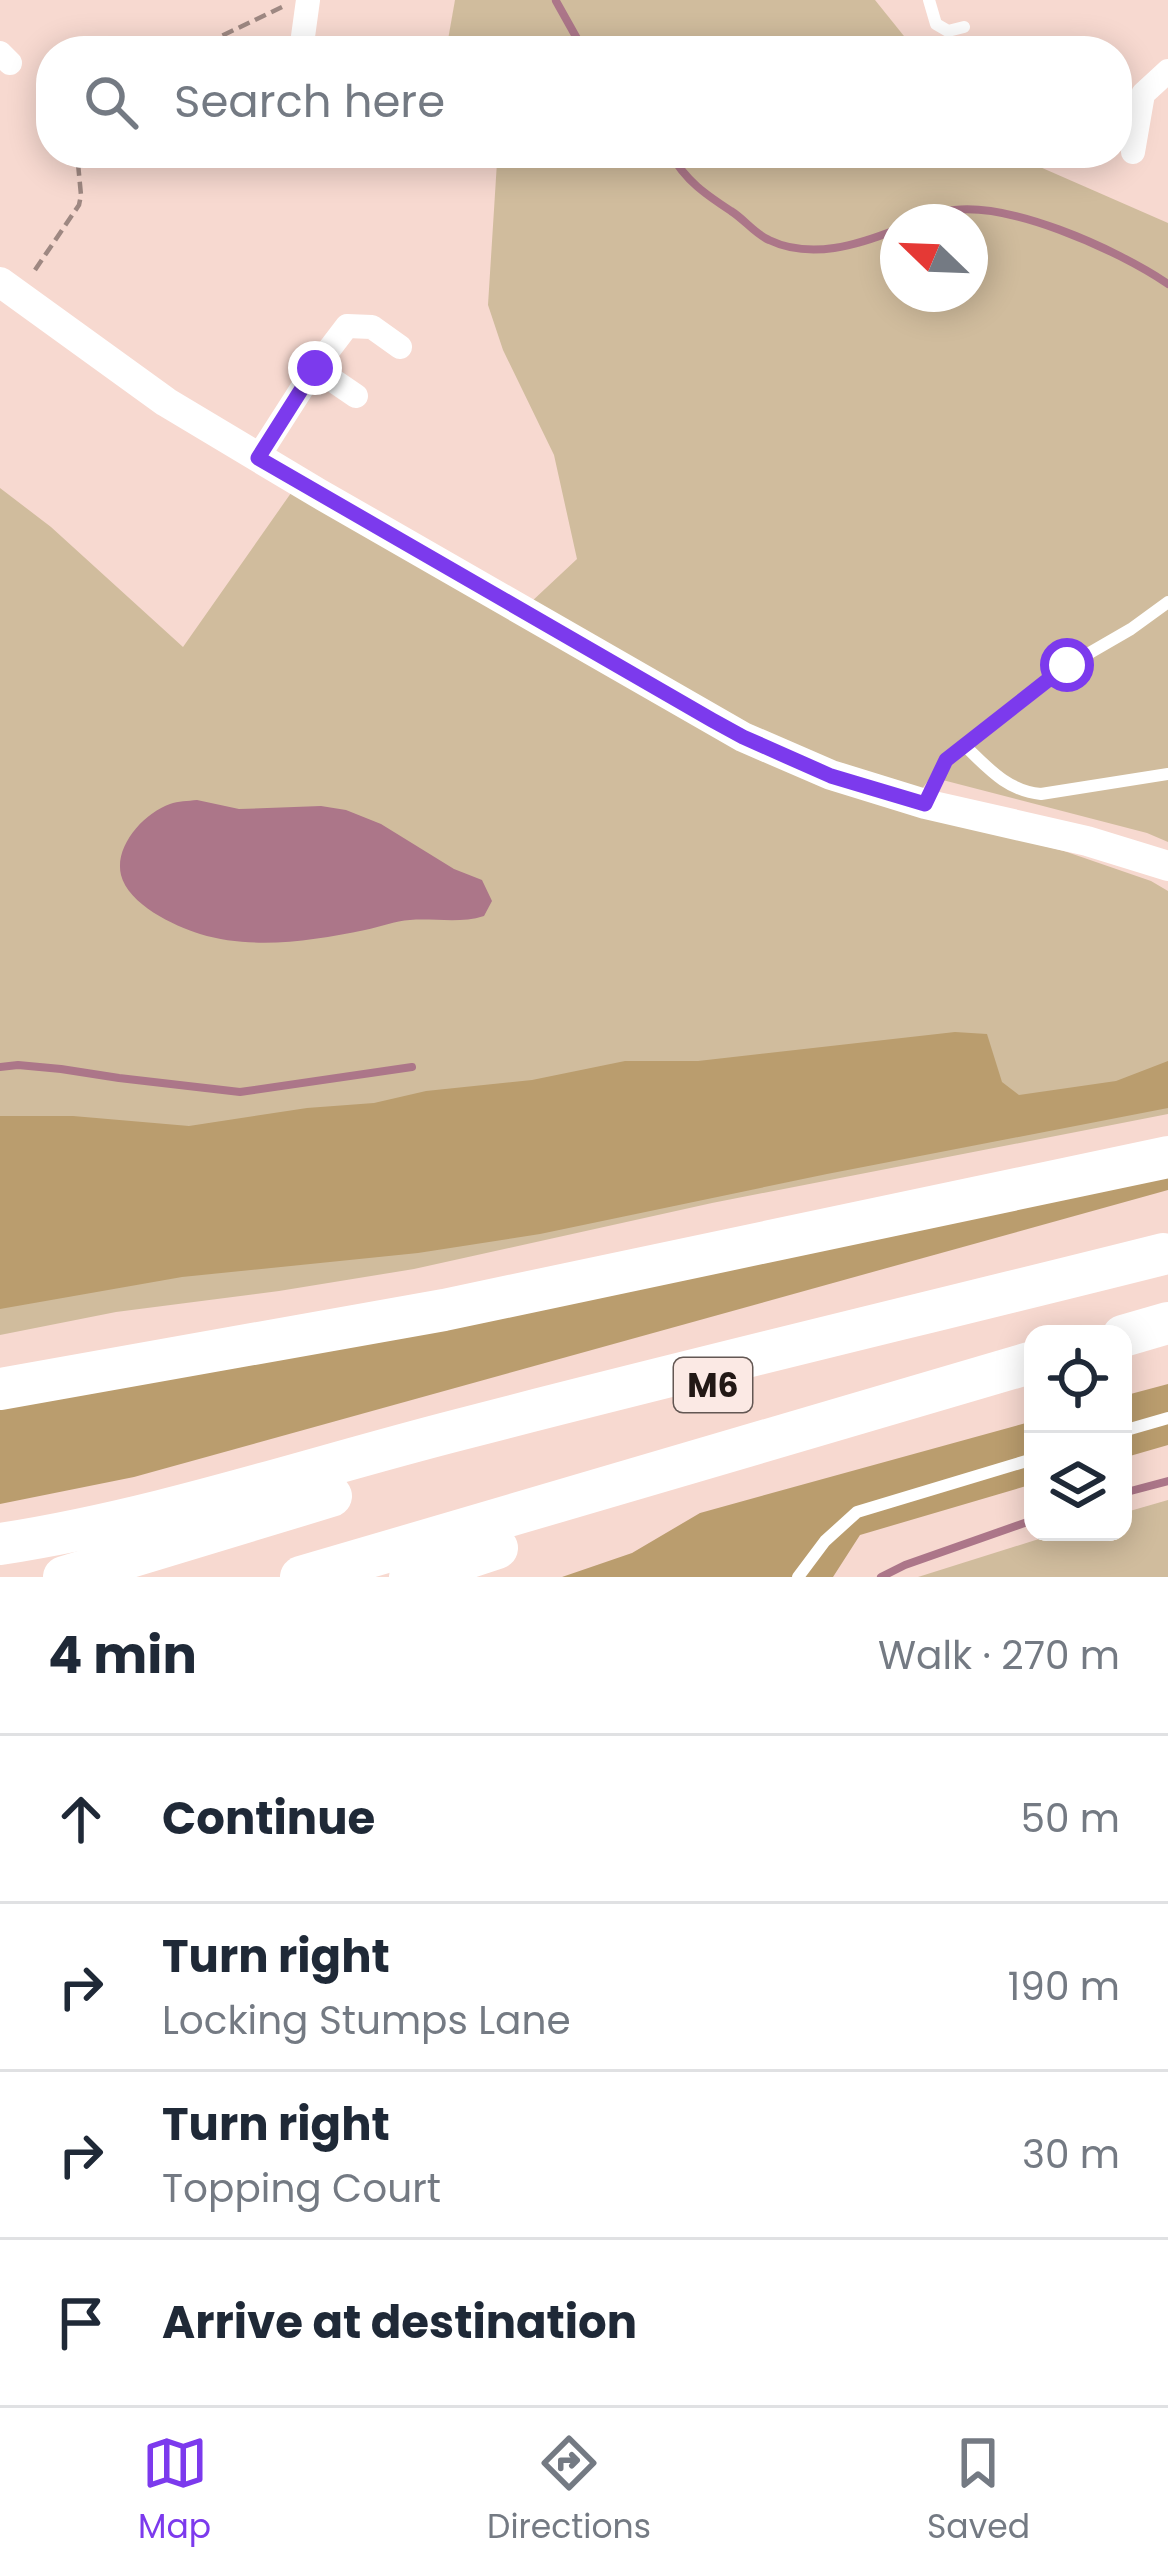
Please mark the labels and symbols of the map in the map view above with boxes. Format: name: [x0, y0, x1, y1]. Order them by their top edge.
north arrow: [880, 204, 988, 312]
route end: [288, 341, 342, 395]
route start: [1040, 638, 1094, 692]
road number: M6: [674, 1358, 752, 1412]

